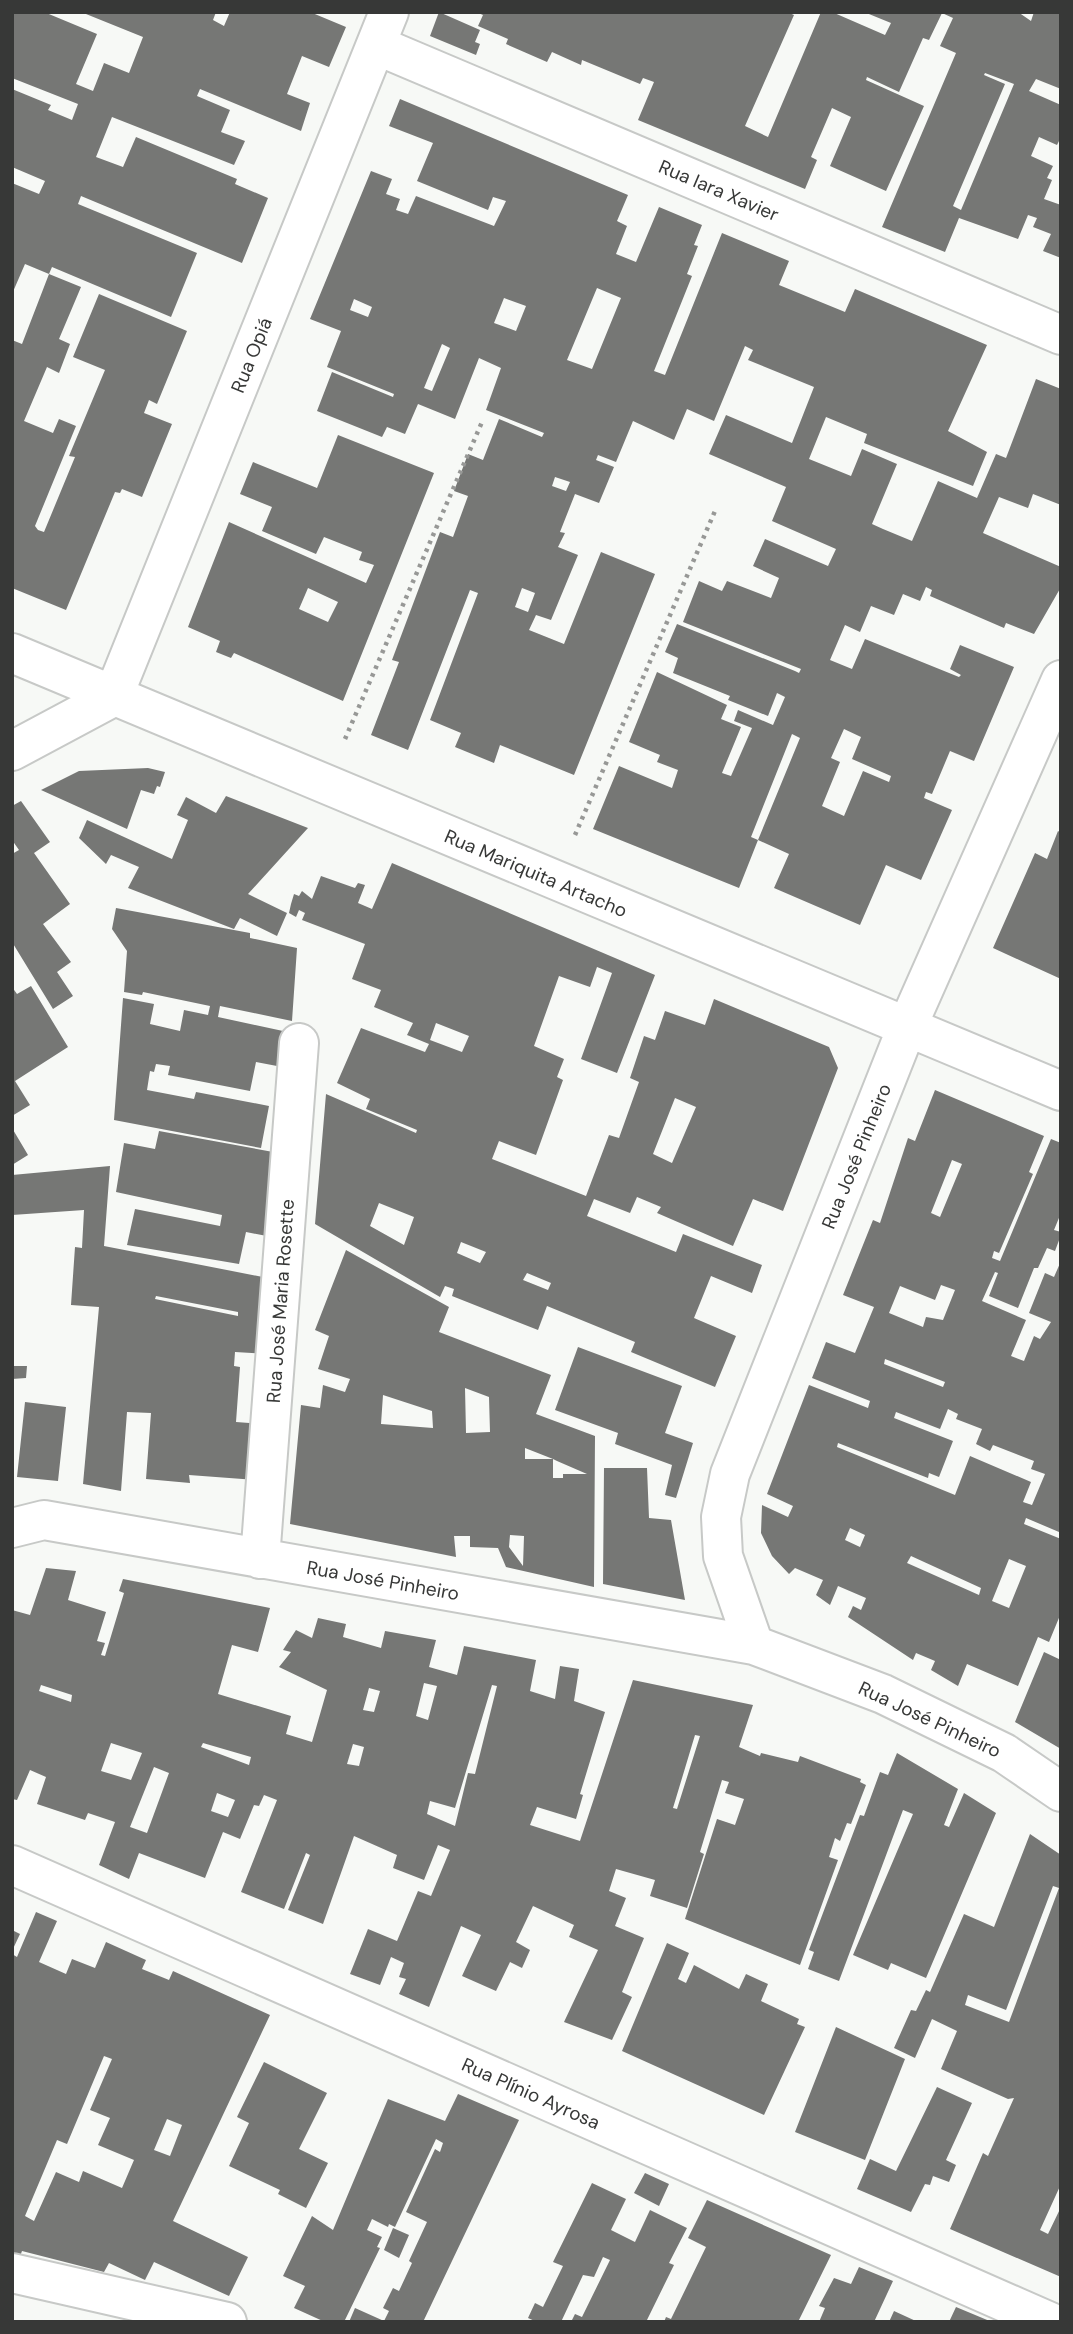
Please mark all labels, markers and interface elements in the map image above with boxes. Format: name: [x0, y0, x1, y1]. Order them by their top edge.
street label: Rua Iara Xavier: [655, 154, 783, 227]
street label: Rua Opiá: [225, 314, 278, 397]
street label: Rua Mariquita Artacho: [441, 824, 631, 923]
street label: Rua José Pinheiro: [816, 1080, 897, 1232]
street label: Rua José Maria Rosette: [261, 1198, 300, 1404]
street label: Rua José Pinheiro: [305, 1555, 461, 1606]
street label: Rua José Pinheiro: [855, 1675, 1005, 1763]
street label: Rua Plínio Ayrosa: [458, 2052, 604, 2135]

